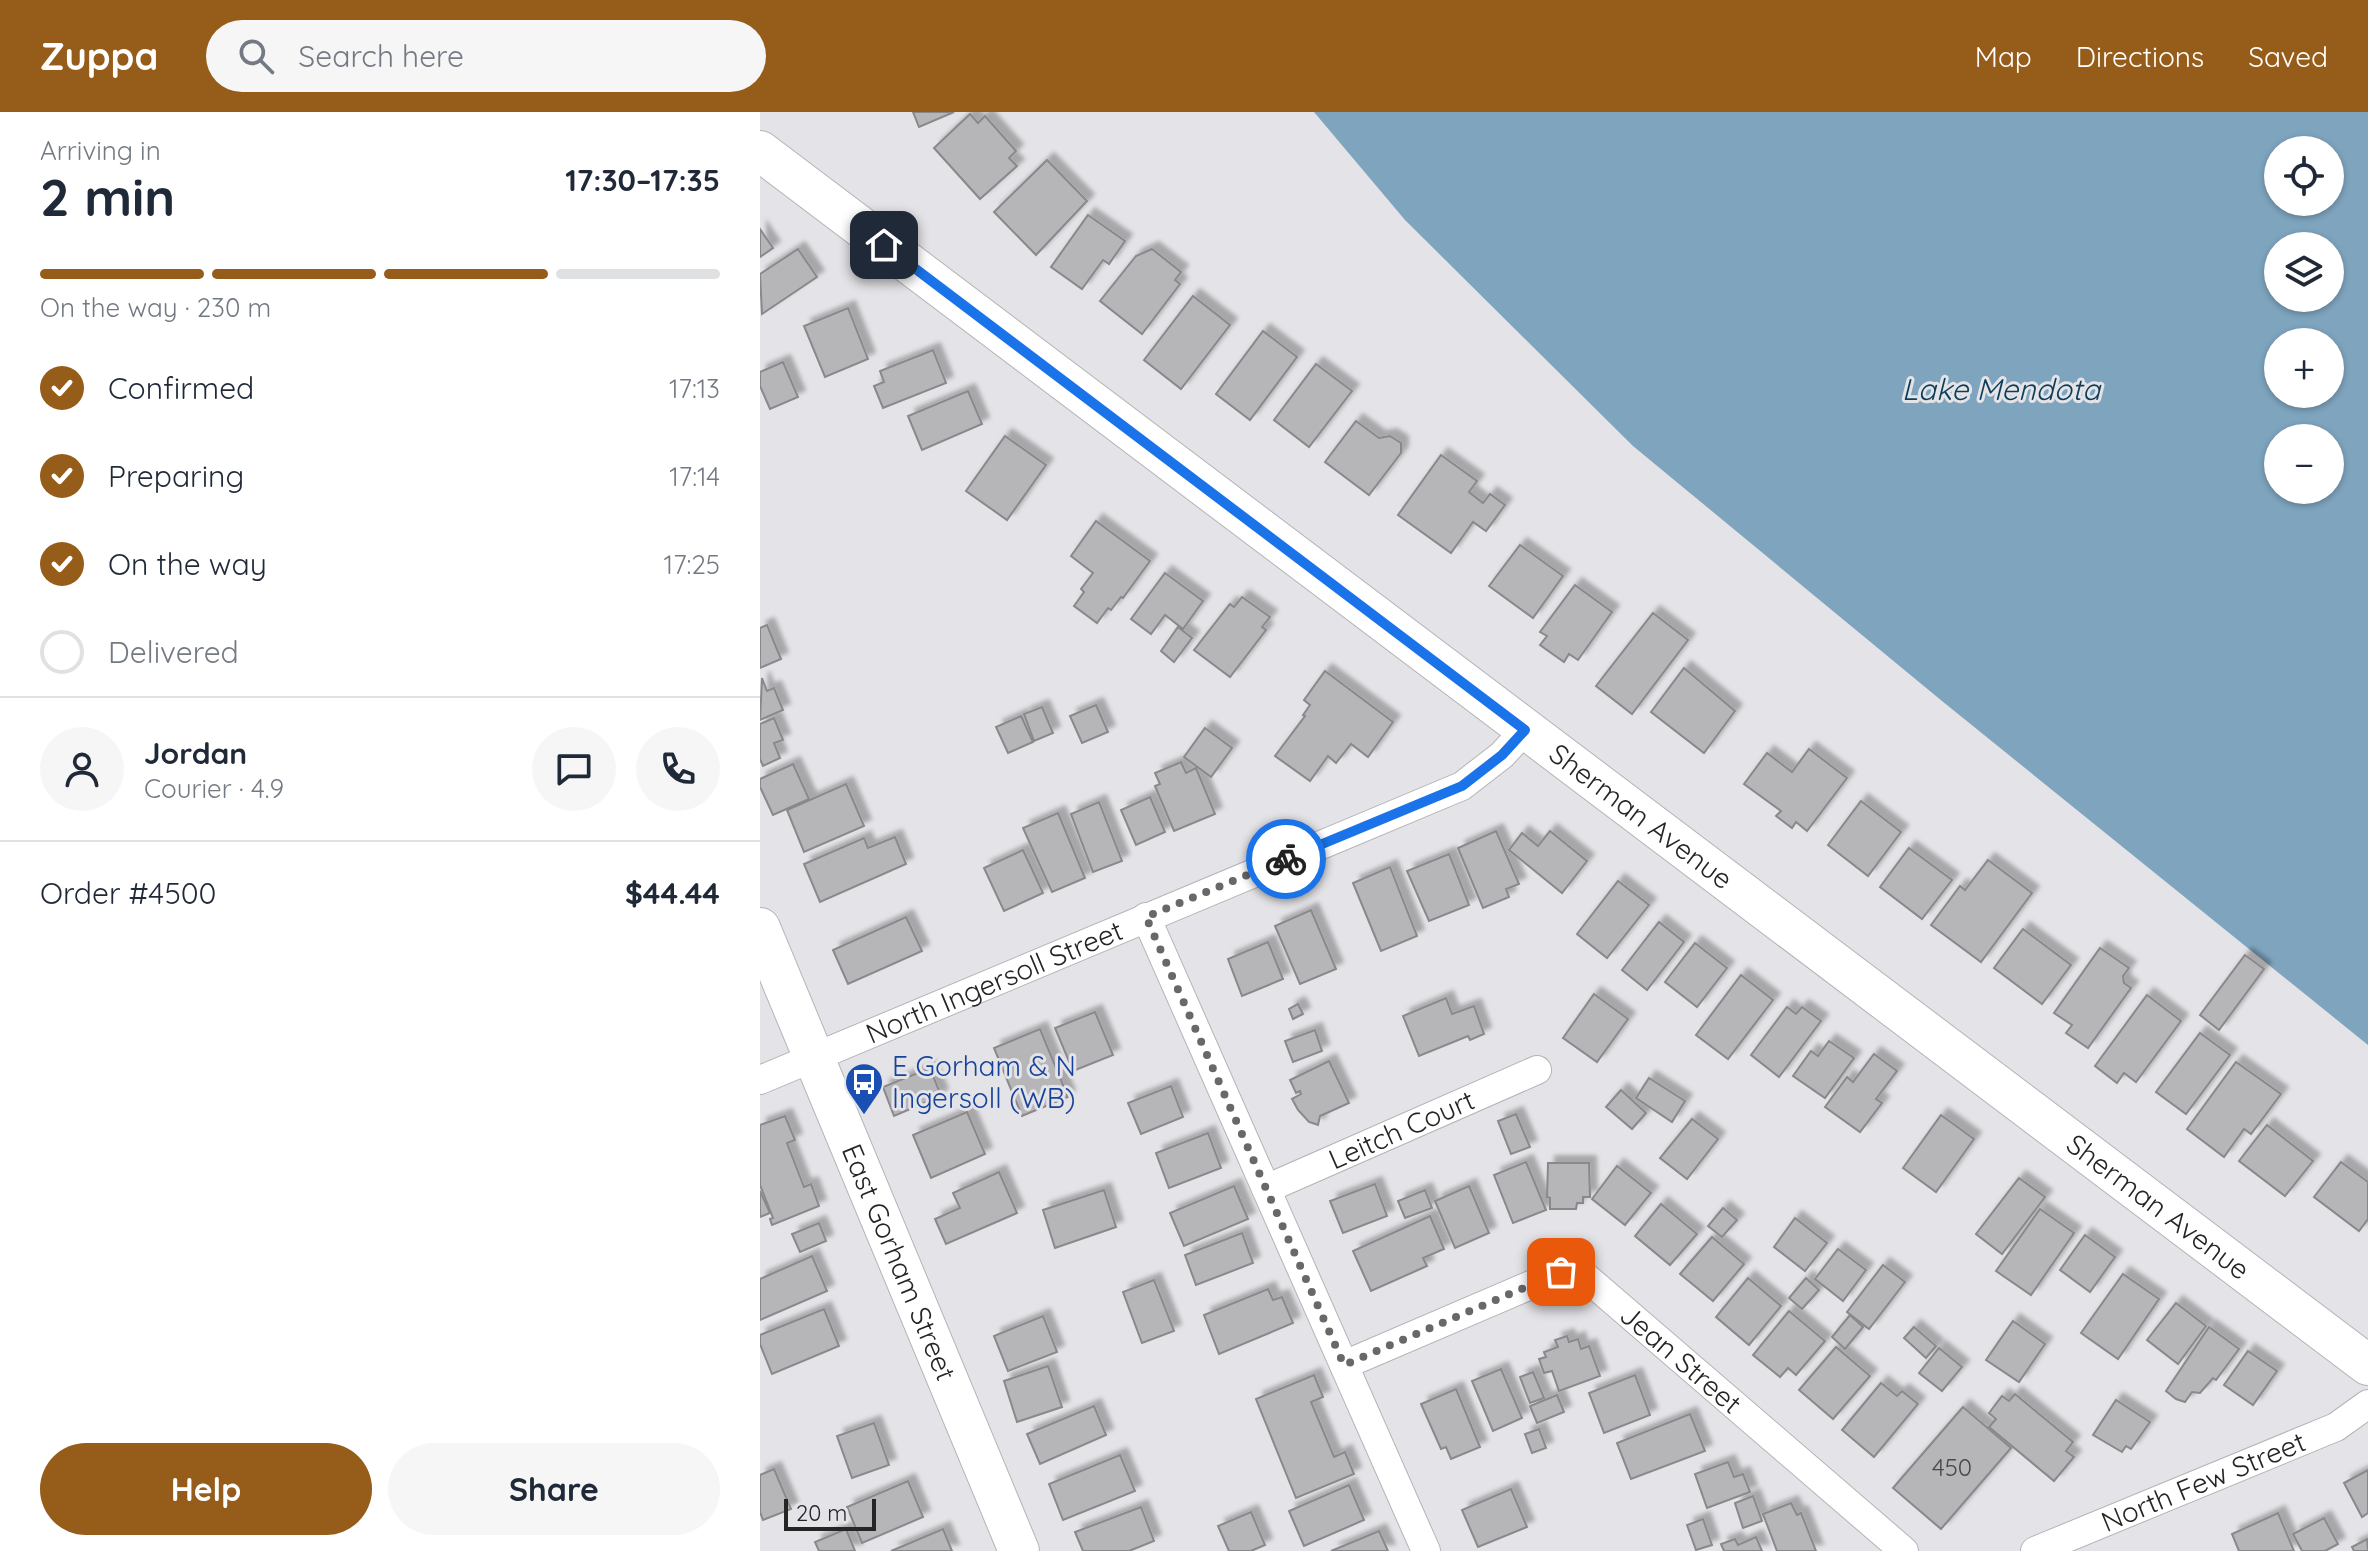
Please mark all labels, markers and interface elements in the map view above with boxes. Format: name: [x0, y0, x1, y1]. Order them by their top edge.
search box: [206, 20, 766, 92]
text: Zuppa: [40, 32, 158, 80]
icon: search: [234, 34, 278, 78]
text: Search here: [298, 37, 464, 75]
text: Map: [1975, 39, 2032, 74]
text: Directions: [2076, 39, 2204, 74]
text: Saved: [2248, 39, 2328, 74]
text: Arriving in: [40, 134, 161, 167]
map controls: [2264, 136, 2344, 504]
button: locate: [2264, 136, 2344, 216]
text: 17:30–17:35: [565, 161, 720, 199]
text: 2 min: [40, 164, 175, 229]
pin: [850, 211, 918, 279]
icon: home: [862, 223, 906, 267]
button: layers: [2264, 232, 2344, 312]
text: On the way · 230 m: [40, 291, 271, 324]
button: +: [2264, 328, 2344, 408]
icon: check: [40, 366, 84, 410]
text: Confirmed: [108, 369, 254, 407]
water label: Lake Mendota: [1902, 370, 2102, 408]
text: 17:13: [669, 372, 720, 405]
button: −: [2264, 424, 2344, 504]
icon: check: [40, 454, 84, 498]
text: Preparing: [108, 457, 244, 495]
text: 17:14: [669, 460, 720, 493]
icon: check: [40, 542, 84, 586]
text: On the way: [108, 545, 267, 583]
text: 17:25: [664, 548, 720, 581]
text: Delivered: [108, 633, 239, 671]
button: person: [40, 727, 124, 811]
button: chat: [532, 727, 616, 811]
button: phone: [636, 727, 720, 811]
text: Jordan: [144, 734, 247, 772]
street label: Sherman Avenue: [1543, 735, 1740, 896]
text: Courier · 4.9: [144, 772, 284, 805]
courier: [1246, 819, 1326, 899]
icon: bike: [1264, 837, 1308, 881]
text: Order #4500: [40, 874, 216, 912]
text: $44.44: [625, 874, 720, 912]
street label: North Ingersoll Street: [860, 912, 1128, 1051]
place label: E Gorham & N Ingersoll (WB): [892, 1048, 1076, 1115]
bus stop icon: E Gorham & N Ingersoll (WB): [843, 1061, 885, 1116]
street label: Leitch Court: [1323, 1082, 1480, 1176]
street label: Sherman Avenue: [2060, 1126, 2257, 1287]
street label: East Gorham Street: [835, 1139, 964, 1386]
pin: [1527, 1238, 1595, 1306]
icon: bag: [1539, 1250, 1583, 1294]
street label: Jean Street: [1613, 1297, 1749, 1421]
street label: North Few Street: [2096, 1424, 2310, 1539]
button: Help: [40, 1443, 372, 1535]
button: Share: [388, 1443, 720, 1535]
house number: 450: [1932, 1452, 1972, 1482]
scale bar: [784, 1495, 876, 1531]
text: 20 m: [796, 1499, 847, 1527]

